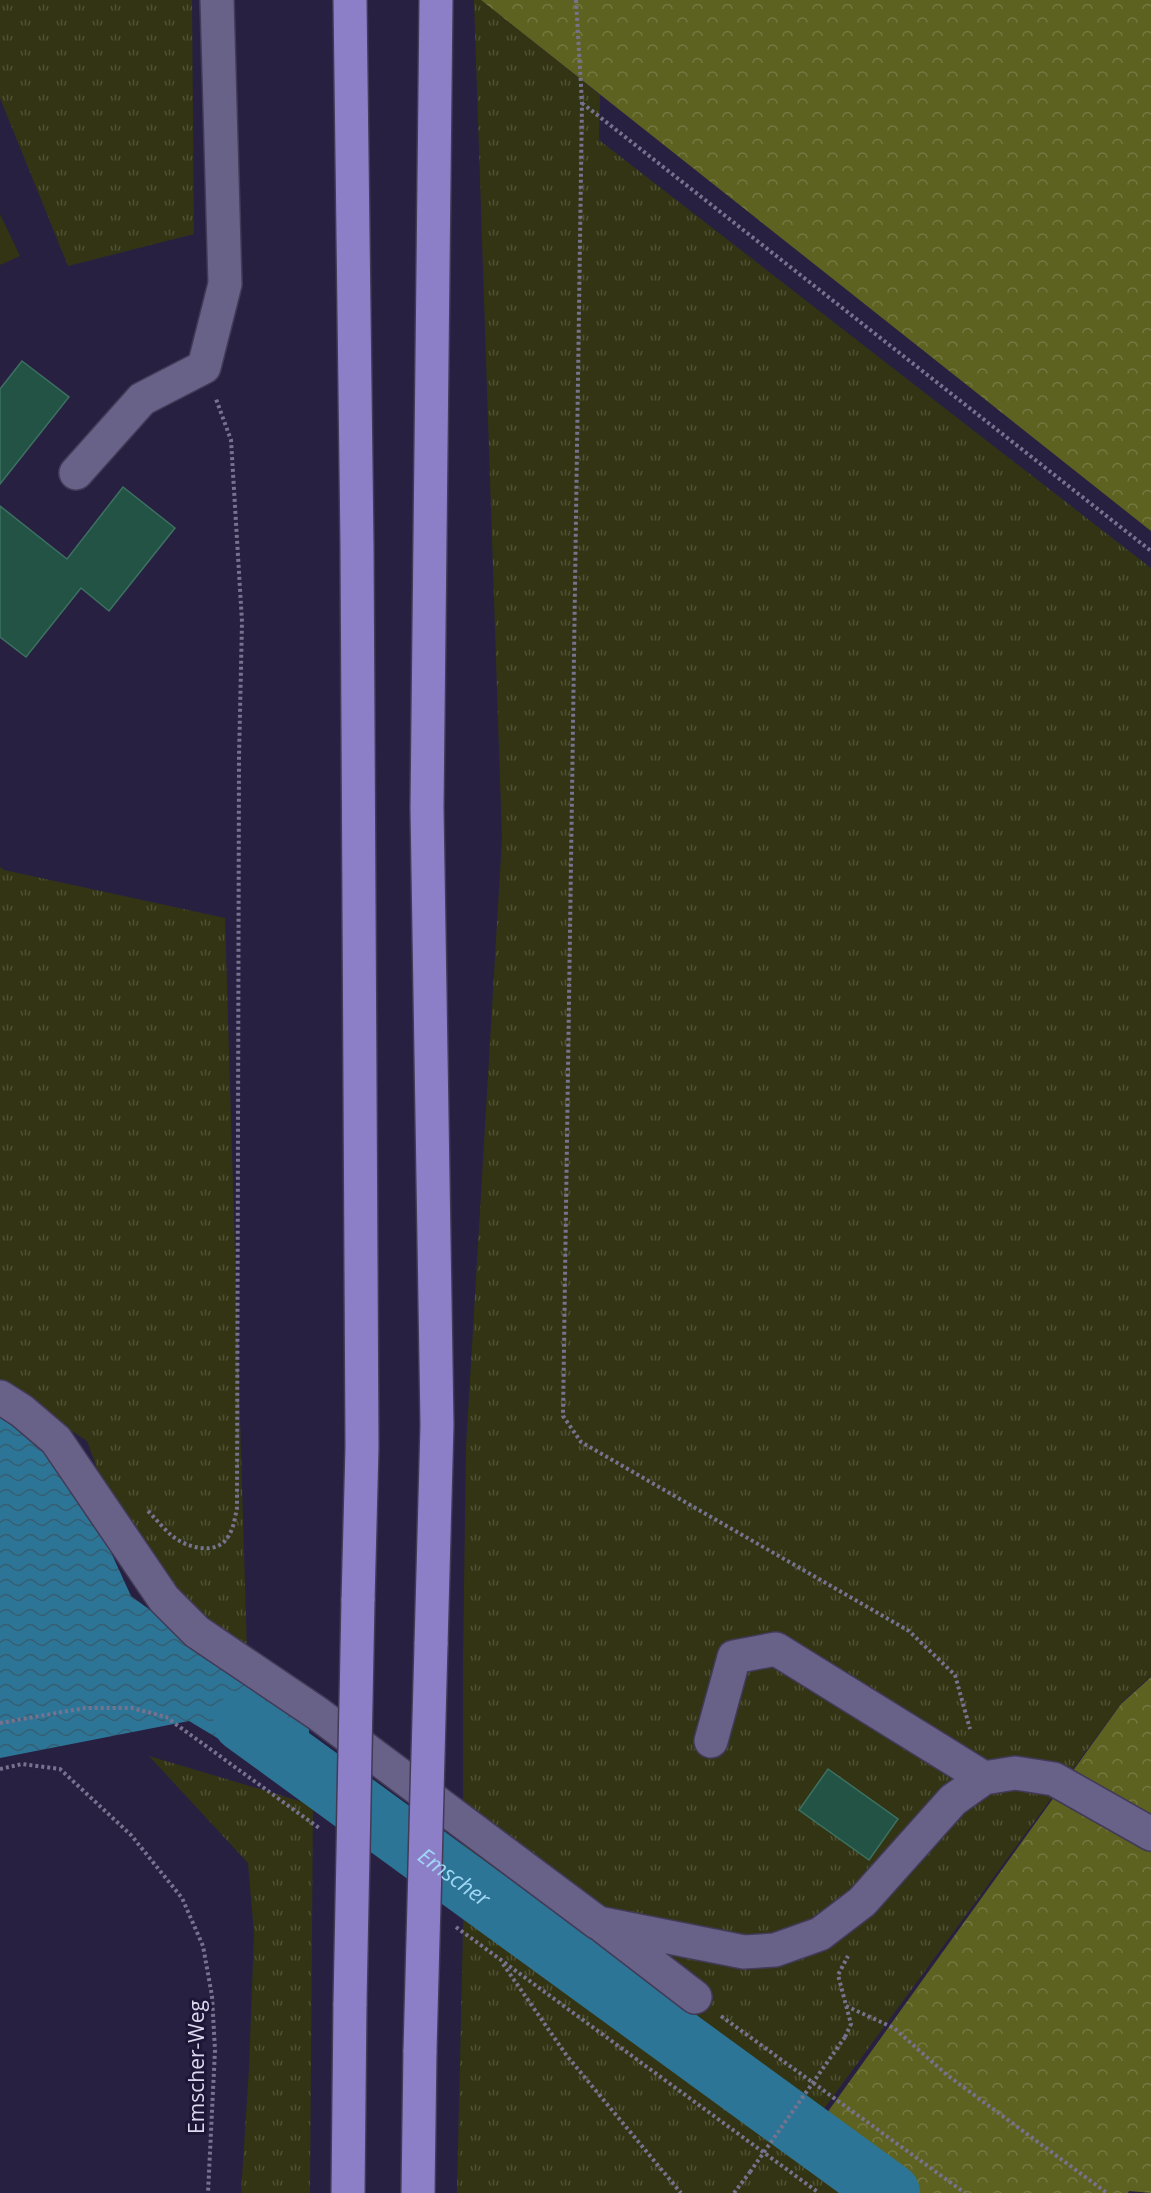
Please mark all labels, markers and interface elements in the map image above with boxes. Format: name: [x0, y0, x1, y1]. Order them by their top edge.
water label: Emscher: [413, 1840, 498, 1913]
street label: Emscher-Weg: [182, 2000, 210, 2134]

